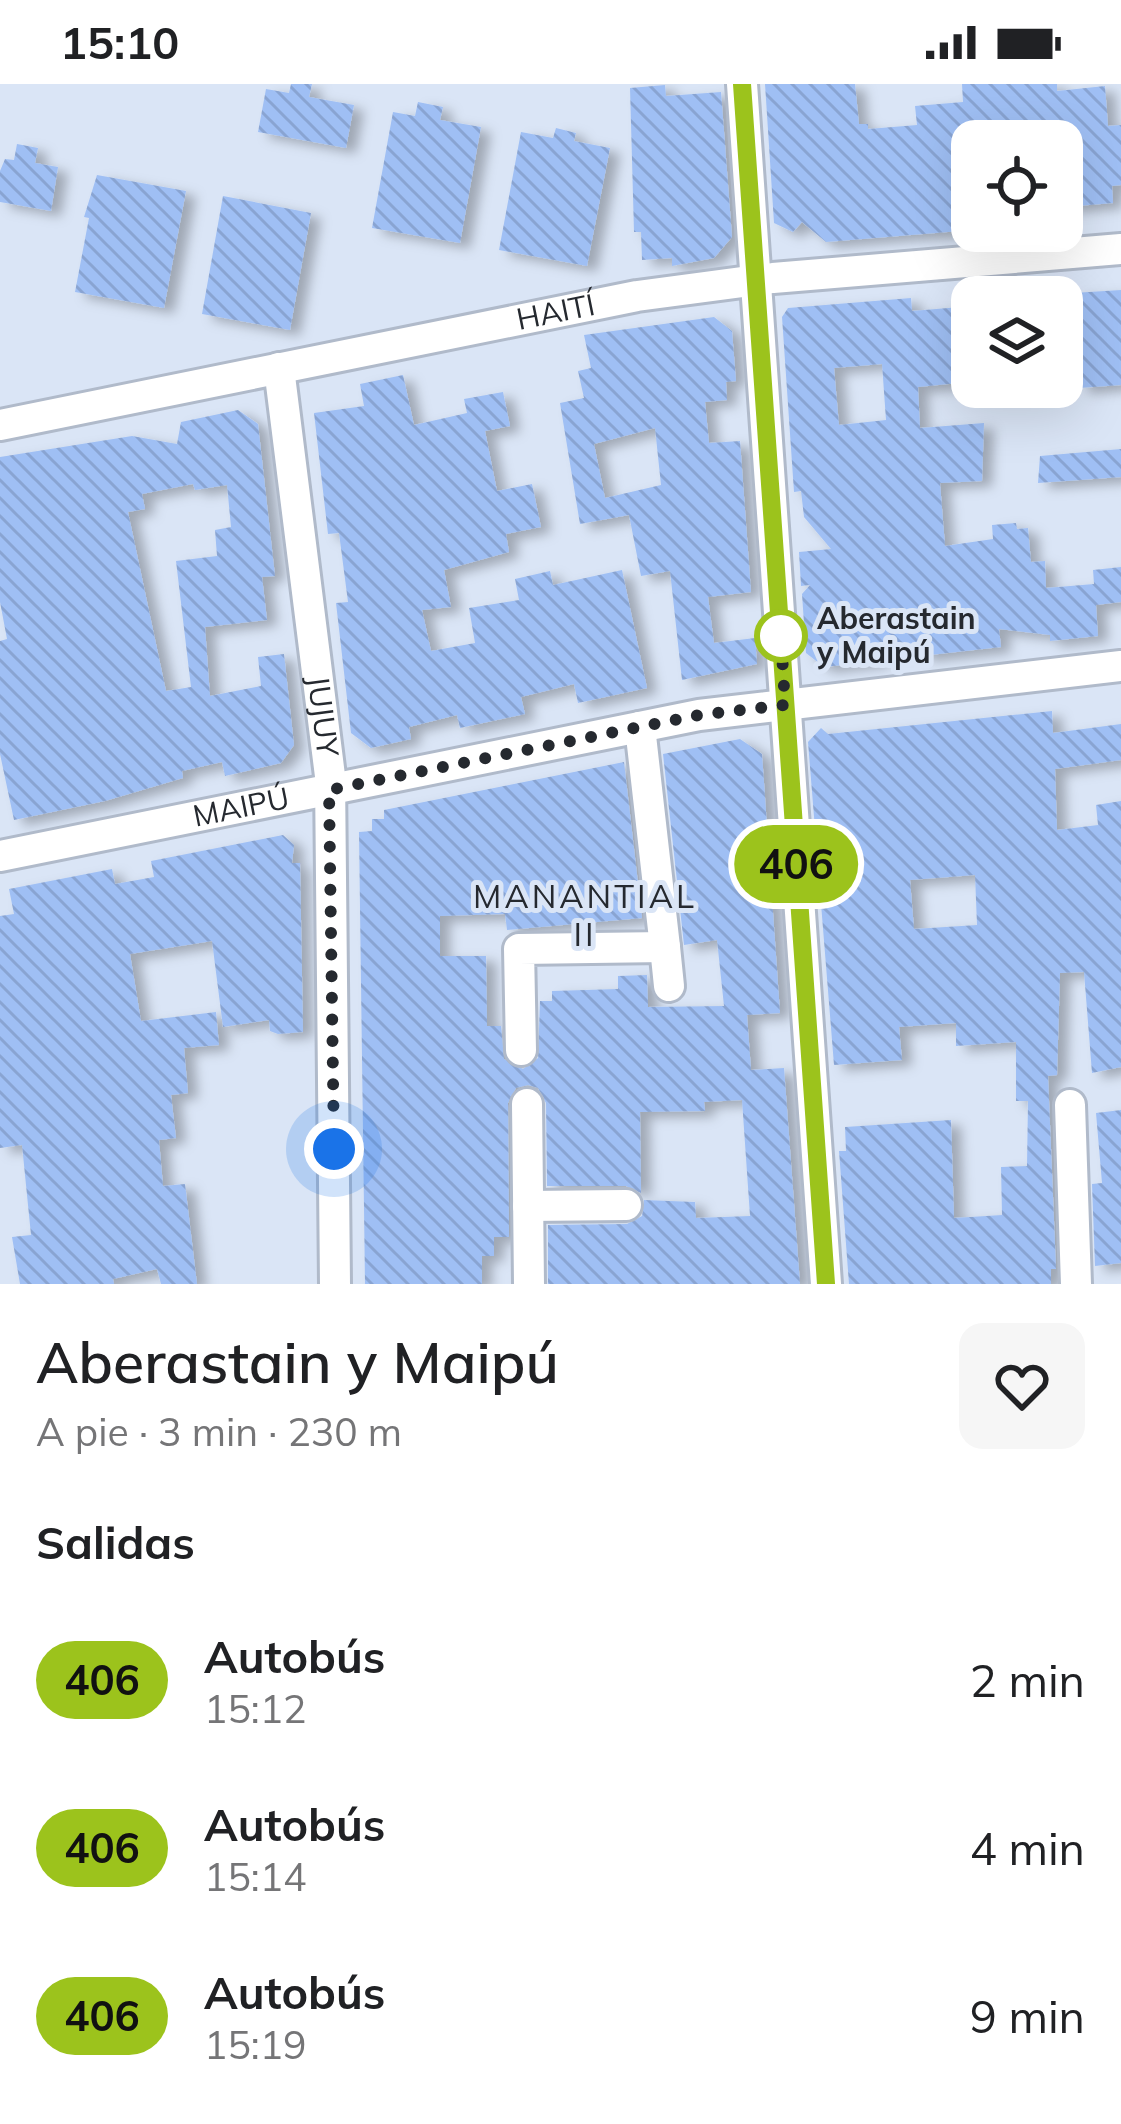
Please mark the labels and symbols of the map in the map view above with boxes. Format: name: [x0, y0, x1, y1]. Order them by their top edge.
street label: HAITÍ: [513, 285, 600, 338]
place label: Aberastain y Maipú: [816, 599, 976, 671]
marker: Aberastain y Maipú: [756, 611, 806, 661]
street label: JUJUY: [300, 674, 347, 759]
street label: MAIPÚ: [190, 778, 292, 835]
line badge: 406: [727, 825, 865, 903]
district label: MANANTIAL II: [473, 875, 697, 954]
your location: [304, 1119, 364, 1179]

